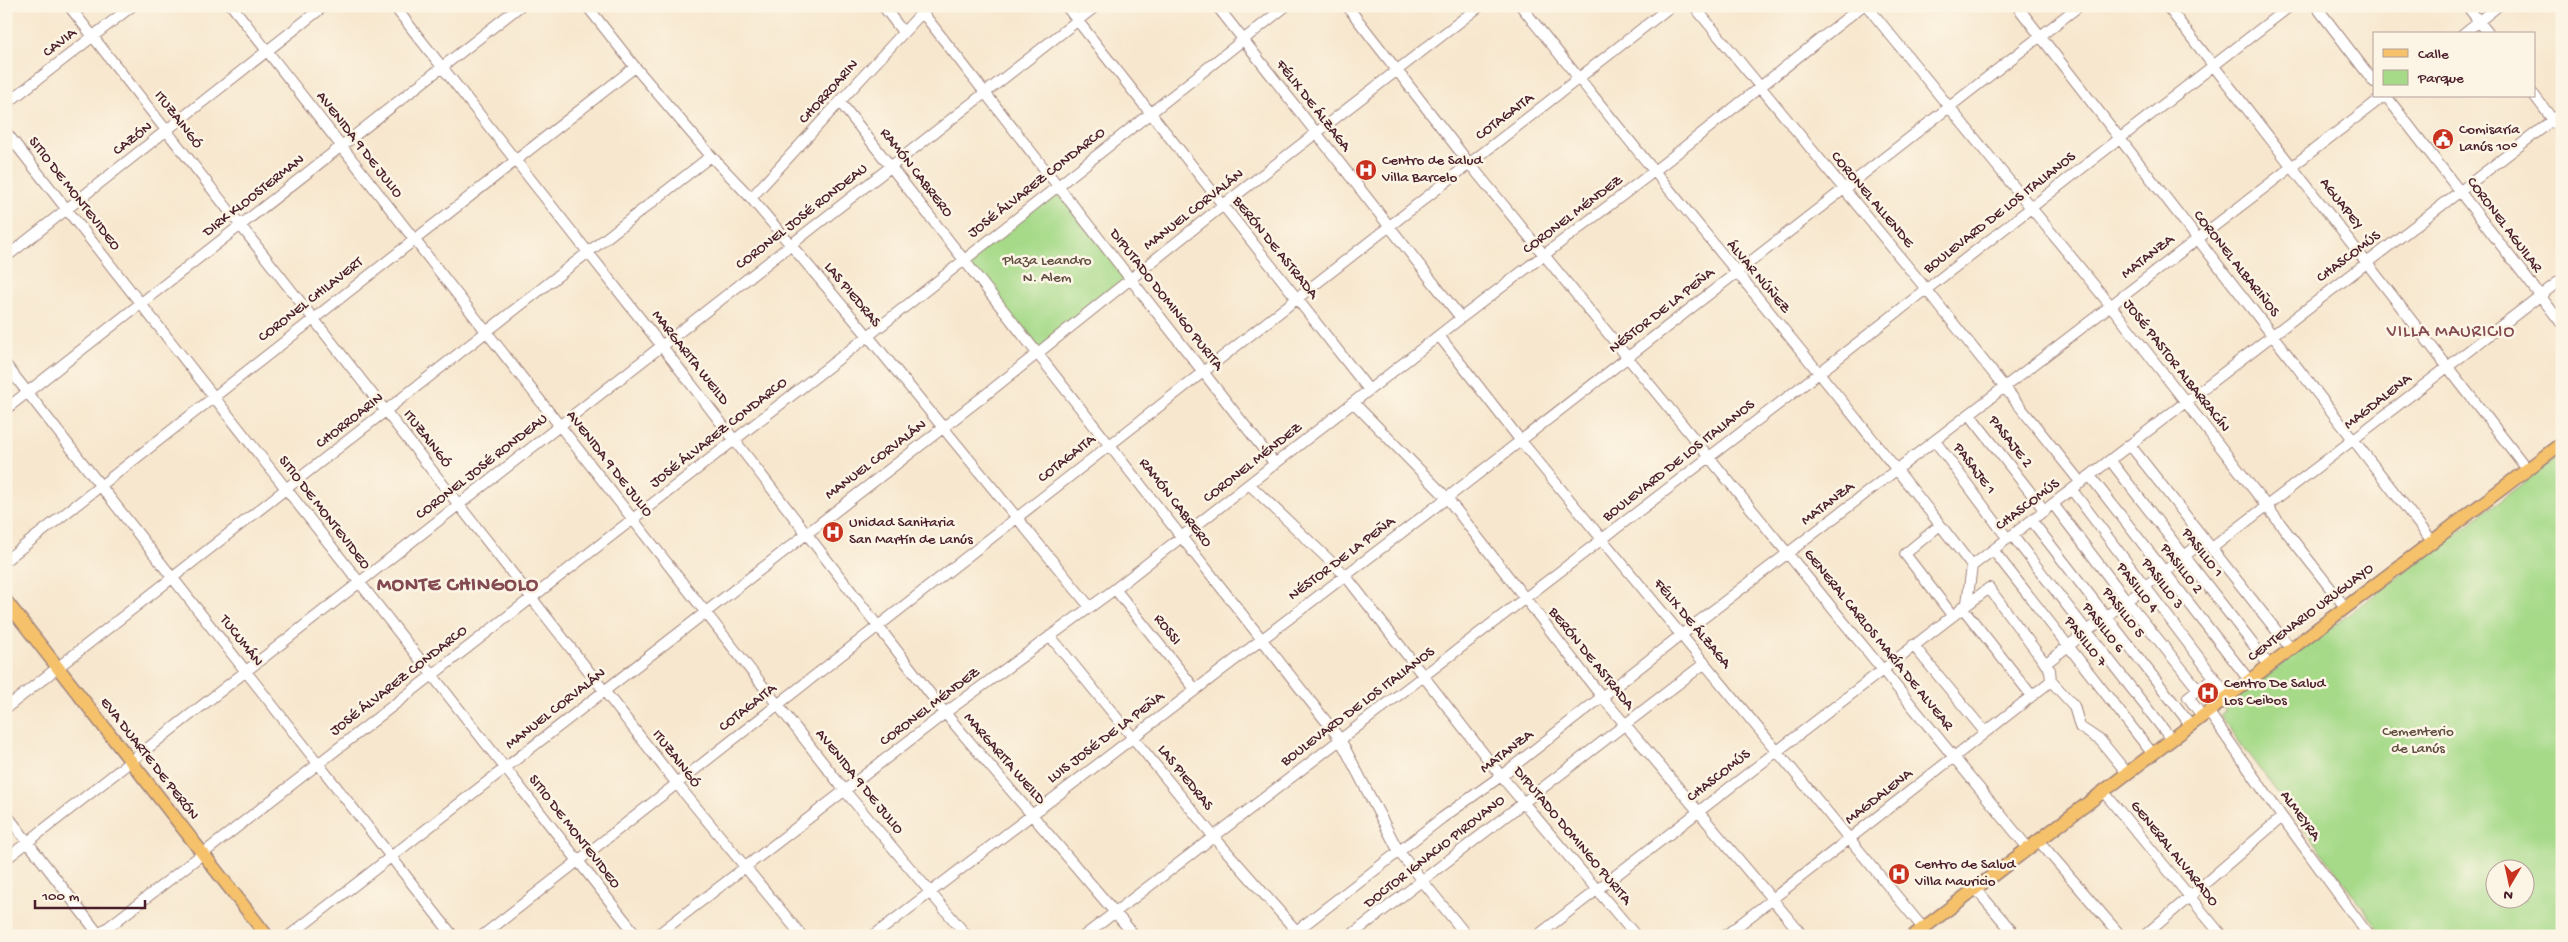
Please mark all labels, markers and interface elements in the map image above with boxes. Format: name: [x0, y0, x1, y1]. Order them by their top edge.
street label: CAVIA: [40, 24, 81, 62]
legend: [2373, 32, 2536, 98]
text: Calle: [2418, 46, 2449, 64]
street label: CHORROARIN: [795, 56, 863, 128]
street label: FÉLIX DE ÁLZAGA: [1271, 56, 1355, 156]
text: Parque: [2417, 70, 2464, 88]
street label: ITUZAINGÓ: [150, 87, 206, 153]
street label: AVENIDA 9 DE JULIO: [312, 88, 406, 202]
street label: COTAGAITA: [1472, 89, 1539, 145]
street label: CAZÓN: [110, 118, 157, 160]
place label: Comisaría Lanús 10°: [2459, 121, 2520, 156]
street label: JOSÉ ÁLVAREZ CONDARCO: [965, 124, 1109, 242]
street label: RAMÓN CABRERO: [876, 125, 956, 221]
public building icon: Comisaría Lanús 10°: [2431, 127, 2455, 151]
street label: SITIO DE MONTEVIDEO: [24, 133, 124, 255]
street label: CORONEL ALLENDE: [1826, 148, 1918, 252]
street label: BOULEVARD DE LOS ITALIANOS: [1920, 148, 2080, 279]
street label: DIRK KLOOSTERMAN: [199, 151, 309, 242]
place label: Centro de Salud Villa Barcelo: [1381, 152, 1483, 187]
hospital icon: Centro de Salud Villa Barcelo: [1354, 158, 1378, 182]
street label: CORONEL JOSÉ RONDEAU: [732, 160, 872, 274]
street label: MANUEL CORVALÁN: [1140, 165, 1248, 255]
street label: CORONEL MÉNDEZ: [1519, 171, 1627, 258]
street label: CORONEL AGUILAR: [2462, 174, 2546, 277]
street label: AGUAPEY: [2315, 175, 2367, 233]
street label: BERÓN DE ASTRADA: [1227, 192, 1323, 304]
street label: CORONEL ALBARIÑOS: [2189, 207, 2283, 321]
street label: DIPUTADO DOMINGO PURITA: [1104, 225, 1228, 375]
street label: CHASCOMÚS: [2313, 227, 2385, 287]
street label: MATANZA: [2118, 230, 2179, 283]
street label: ÁLVAR NÚÑEZ: [1722, 237, 1794, 318]
park label: Plaza Leandro N. Alem: [1002, 252, 1092, 287]
street label: CORONEL CHILAVERT: [255, 253, 368, 347]
street label: LAS PIEDRAS: [820, 259, 884, 331]
street label: NÉSTOR DE LA PEÑA: [1606, 263, 1719, 358]
street label: JOSÉ PASTOR ALBARRACÍN: [2118, 296, 2234, 436]
street label: MARGARITA WEILD: [647, 307, 733, 409]
district label: VILLA MAURICIO: [2386, 322, 2515, 343]
street label: MAGDALENA: [2341, 369, 2416, 434]
street label: JOSÉ ÁLVAREZ CONDARCO: [647, 374, 791, 492]
street label: CHORROARIN: [313, 389, 387, 453]
street label: BOULEVARD DE LOS ITALIANOS: [1599, 396, 1759, 527]
street label: ITUZAINGÓ: [399, 406, 455, 472]
street label: AVENIDA 9 DE JULIO: [562, 407, 656, 521]
street label: CORONEL JOSÉ RONDEAU: [412, 410, 552, 524]
street label: PASAJE 2: [1983, 412, 2036, 472]
street label: MANUEL CORVALÁN: [822, 416, 930, 504]
street label: CORONEL MÉNDEZ: [1200, 419, 1306, 507]
street label: COTAGAITA: [1035, 430, 1100, 487]
street label: PASAJE 1: [1948, 439, 1999, 498]
street label: SITIO DE MONTEVIDEO: [274, 452, 374, 574]
street label: RAMÓN CABRERO: [1135, 455, 1215, 551]
street label: CHASCOMÚS: [1992, 475, 2064, 535]
street label: MATANZA: [1798, 477, 1859, 530]
street label: NÉSTOR DE LA PEÑA: [1285, 512, 1400, 605]
place label: Unidad Sanitaria San Martín de Lanús: [849, 514, 973, 549]
hospital icon: Unidad Sanitaria San Martín de Lanús: [821, 520, 845, 544]
street label: PASILLO 1: [2177, 524, 2227, 581]
street label: PASILLO 2: [2155, 540, 2206, 598]
street label: GENERAL CARLOS MARÍA DE ALVEAR: [1799, 546, 1957, 735]
street label: PASILLO 3: [2136, 554, 2187, 613]
street label: PASILLO 4: [2111, 559, 2162, 617]
street label: CENTENARIO URUGUAYO: [2244, 560, 2378, 666]
district label: MONTE CHINGOLO: [377, 575, 539, 598]
street label: FÉLIX DE ÁLZAGA: [1649, 575, 1735, 673]
street label: PASILLO 5: [2097, 583, 2148, 642]
street label: PASILLO 6: [2077, 598, 2128, 657]
street label: BERÓN DE ASTRADA: [1543, 603, 1639, 715]
street label: TUCUMÁN: [215, 611, 267, 670]
street label: ROSSI: [1149, 611, 1185, 649]
street label: PASILLO 7: [2059, 612, 2111, 672]
street label: JOSÉ ÁLVAREZ CONDARCO: [327, 622, 471, 740]
street label: BOULEVARD DE LOS ITALIANOS: [1277, 643, 1439, 771]
street label: CORONEL MÉNDEZ: [876, 663, 984, 750]
street label: MANUEL CORVALÁN: [502, 664, 610, 754]
place label: Centro De Salud Los Ceibos: [2224, 675, 2326, 710]
street label: COTAGAITA: [716, 679, 781, 736]
hospital icon: Centro De Salud Los Ceibos: [2196, 681, 2220, 705]
street label: LUIS JOSÉ DE LA PEÑA: [1044, 687, 1169, 788]
street label: EVA DUARTE DE PERÓN: [95, 694, 203, 824]
street label: MARGARITA WEILD: [959, 709, 1049, 809]
park label: Cementerio de Lanús: [2382, 723, 2454, 758]
street label: MATANZA: [1477, 725, 1538, 778]
street label: ITUZAINGÓ: [648, 726, 704, 792]
street label: AVENIDA 9 DE JULIO: [811, 726, 907, 838]
street label: LAS PIEDRAS: [1153, 741, 1217, 815]
street label: CHASCOMÚS: [1684, 746, 1754, 806]
street label: DIPUTADO DOMINGO PURITA: [1508, 762, 1636, 910]
street label: MAGDALENA: [1842, 764, 1917, 829]
street label: SITIO DE MONTEVIDEO: [524, 771, 624, 893]
street label: ALMEYRA: [2276, 787, 2325, 846]
street label: DOCTOR IGNACIO PIROVANO: [1360, 791, 1509, 913]
street label: GENERAL ALVARADO: [2126, 798, 2222, 910]
place label: Centro de Salud Villa Mauricio: [1914, 856, 2016, 891]
north arrow: [2486, 860, 2536, 910]
hospital icon: Centro de Salud Villa Mauricio: [1887, 862, 1911, 886]
scale bar: [35, 877, 145, 909]
text: N: [2503, 885, 2514, 903]
text: 100 m: [41, 888, 80, 906]

